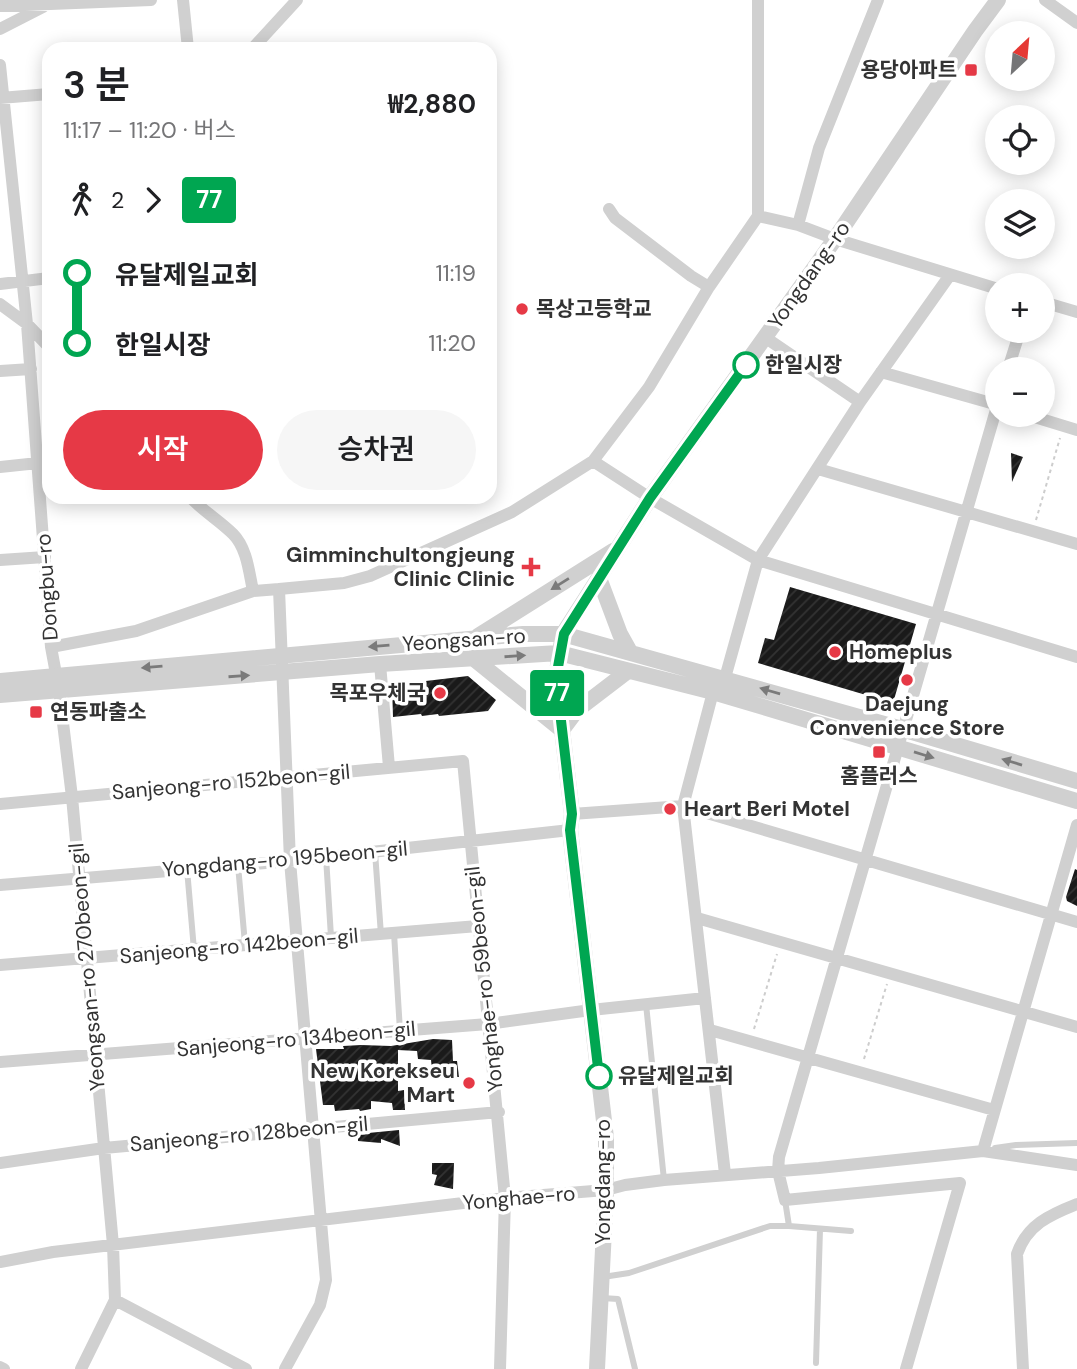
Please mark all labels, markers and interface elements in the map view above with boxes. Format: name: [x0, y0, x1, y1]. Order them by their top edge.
north arrow: [985, 21, 1055, 91]
map controls: [985, 21, 1055, 427]
place label: 용당아파트: [860, 56, 957, 84]
text: 3 분: [63, 60, 130, 110]
marker: 용당아파트: [963, 62, 979, 78]
text: ₩2,880: [388, 87, 476, 121]
button: locate: [985, 105, 1055, 175]
text: 11:17 – 11:20 · 버스: [63, 115, 236, 145]
icon: walk: [63, 181, 101, 219]
icon: forward: [134, 181, 172, 219]
text: 77: [196, 184, 222, 215]
text: 2: [111, 185, 124, 215]
button: layers: [985, 189, 1055, 259]
street label: Yongdang-ro: [761, 215, 857, 335]
text: 유달제일교회: [115, 258, 259, 292]
text: 11:19: [435, 258, 476, 288]
button: +: [985, 273, 1055, 343]
place label: 목상고등학교: [536, 295, 652, 323]
marker: 목상고등학교: [514, 301, 530, 317]
text: 한일시장: [115, 328, 211, 362]
text: 11:20: [428, 328, 476, 358]
place label: 한일시장: [765, 351, 842, 379]
marker: 한일시장: [733, 352, 759, 378]
button: −: [985, 357, 1055, 427]
button: 시작: [63, 410, 263, 490]
button: 승차권: [277, 410, 476, 490]
street label: Dongbu-ro: [29, 533, 65, 641]
place label: Gimminchultongjeung Clinic Clinic: [286, 541, 515, 593]
marker: Gimminchultongjeung Clinic Clinic: [521, 557, 541, 577]
one-way arrow: [551, 578, 570, 591]
street label: Yeongsan-ro: [401, 622, 527, 658]
place label: Homeplus: [849, 638, 953, 666]
one-way arrow: [368, 641, 390, 652]
marker: Homeplus: [827, 644, 843, 660]
one-way arrow: [504, 650, 526, 661]
one-way arrow: [141, 662, 163, 673]
one-way arrow: [228, 670, 250, 681]
line badge: 77: [526, 670, 588, 716]
marker: Daejung Convenience Store: [899, 672, 915, 688]
text: 77: [544, 677, 570, 708]
place label: 목포우체국: [329, 679, 426, 707]
marker: 목포우체국: [432, 685, 448, 701]
one-way arrow: [759, 686, 780, 696]
place label: Daejung Convenience Store: [809, 690, 1005, 742]
place label: 연동파출소: [50, 698, 147, 726]
marker: 연동파출소: [28, 704, 44, 720]
marker: 홈플러스: [871, 744, 887, 760]
one-way arrow: [914, 751, 935, 761]
one-way arrow: [1001, 756, 1022, 766]
street label: Sanjeong-ro 152beon-gil: [111, 758, 351, 806]
place label: 홈플러스: [840, 762, 918, 790]
place label: Heart Beri Motel: [684, 795, 850, 823]
marker: Heart Beri Motel: [662, 801, 678, 817]
street label: Yongdang-ro 195beon-gil: [161, 834, 409, 884]
street label: Yeongsan-ro 270beon-gil: [62, 842, 112, 1092]
street label: Yonghae-ro 59beon-gil: [458, 865, 510, 1093]
street label: Sanjeong-ro 142beon-gil: [119, 922, 359, 970]
street label: Sanjeong-ro 134beon-gil: [175, 1015, 417, 1063]
place label: New Korekseu Mart: [310, 1057, 455, 1109]
place label: 유달제일교회: [618, 1062, 734, 1090]
marker: 유달제일교회: [586, 1063, 612, 1089]
marker: New Korekseu Mart: [461, 1075, 477, 1091]
street label: Sanjeong-ro 128beon-gil: [129, 1110, 369, 1158]
street label: Yongdang-ro: [589, 1119, 617, 1245]
street label: Yonghae-ro: [461, 1179, 577, 1217]

